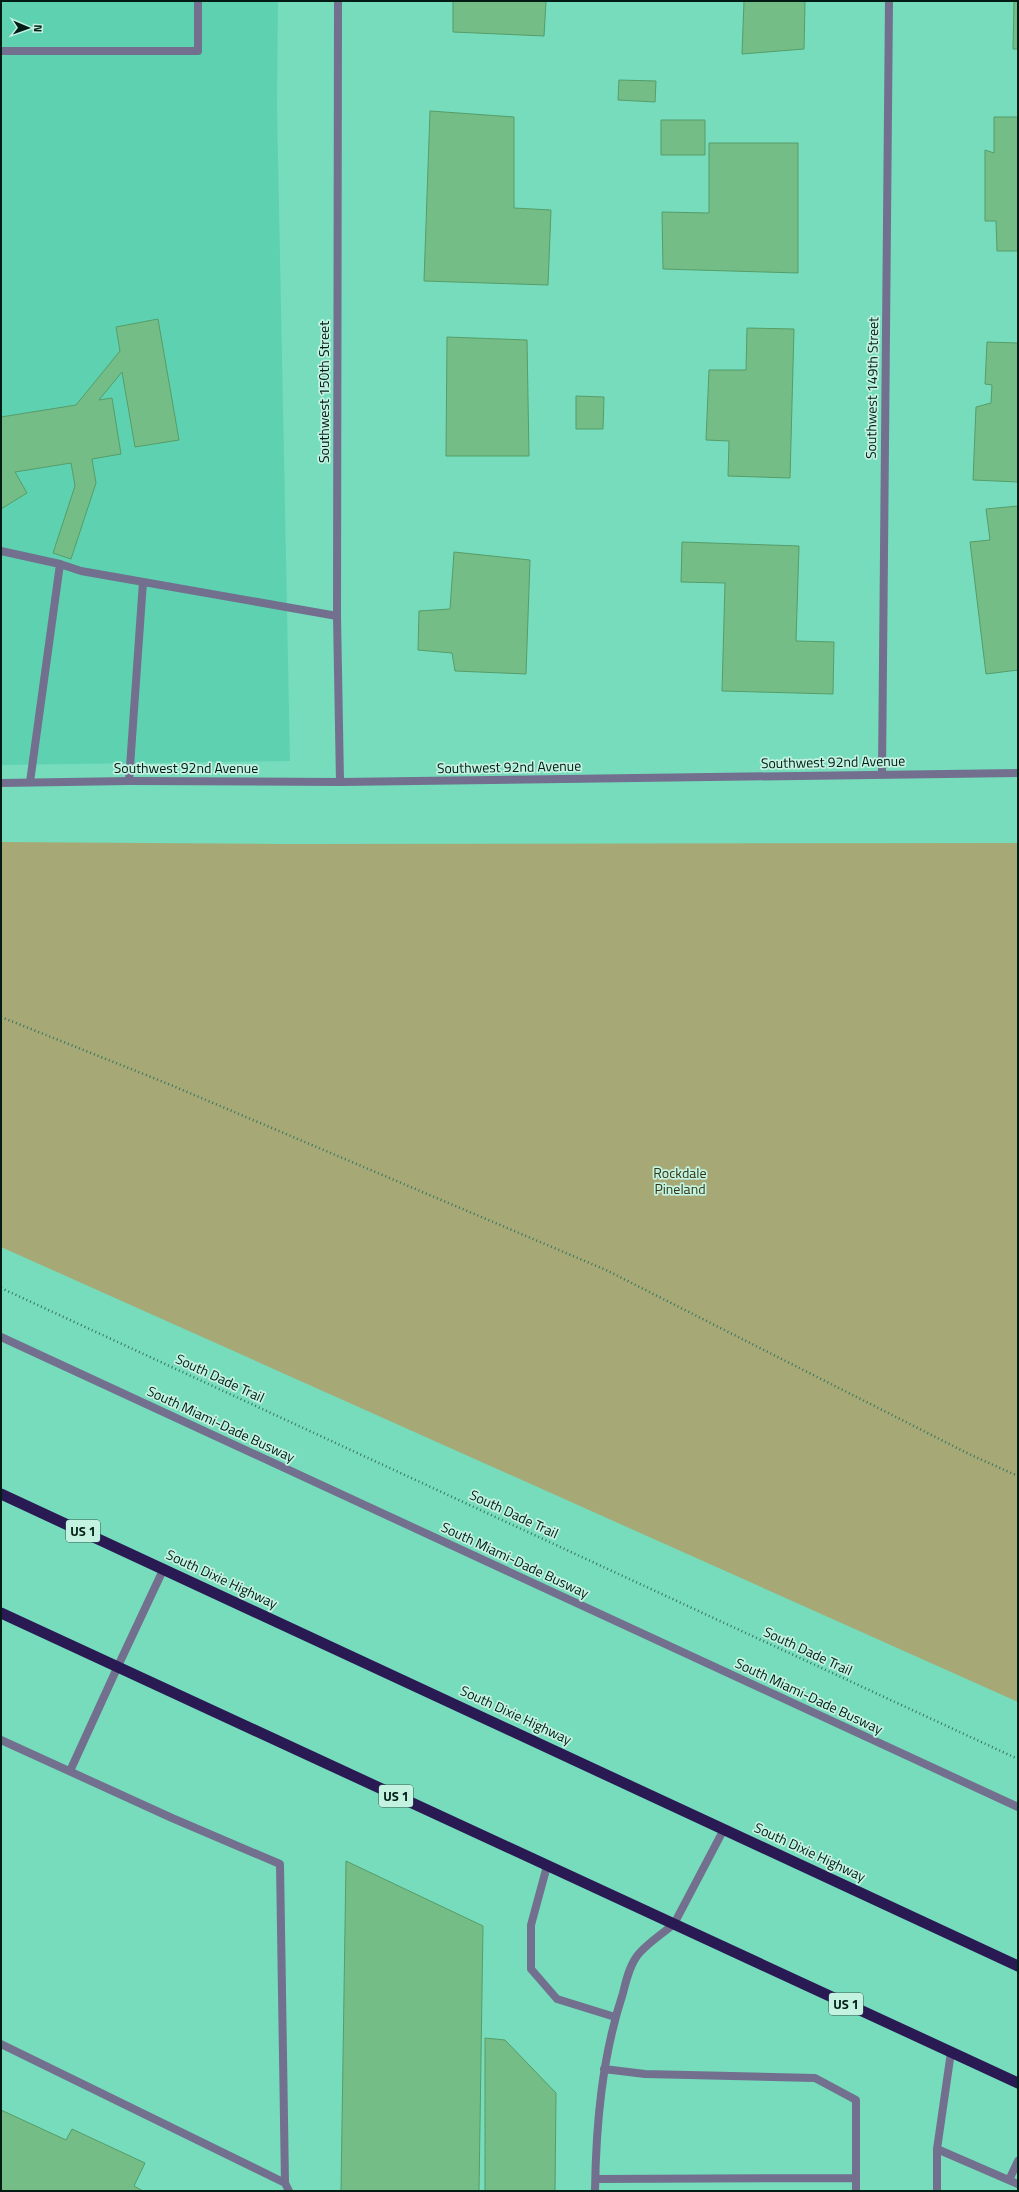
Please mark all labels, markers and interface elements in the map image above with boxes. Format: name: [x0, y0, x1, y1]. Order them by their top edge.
north arrow: [8, 8, 48, 48]
text: N: [30, 24, 46, 32]
street label: Southwest 149th Street: [860, 317, 883, 459]
street label: Southwest 150th Street: [313, 321, 334, 463]
street label: Southwest 92nd Avenue: [761, 750, 905, 773]
street label: Southwest 92nd Avenue: [437, 755, 581, 778]
street label: Southwest 92nd Avenue: [114, 757, 258, 778]
park label: Rockdale Pineland: [653, 1162, 707, 1199]
street label: South Dade Trail: [172, 1348, 268, 1407]
street label: South Miami-Dade Busway: [144, 1380, 299, 1467]
street label: South Dade Trail: [466, 1484, 562, 1543]
street label: South Miami-Dade Busway: [438, 1516, 593, 1603]
road number: US 1: [66, 1520, 100, 1542]
street label: South Dixie Highway: [163, 1543, 282, 1614]
street label: South Dade Trail: [760, 1621, 856, 1680]
street label: South Miami-Dade Busway: [732, 1652, 887, 1739]
street label: South Dixie Highway: [457, 1679, 576, 1750]
road number: US 1: [379, 1785, 413, 1807]
street label: South Dixie Highway: [751, 1816, 870, 1887]
road number: US 1: [829, 1993, 863, 2015]

